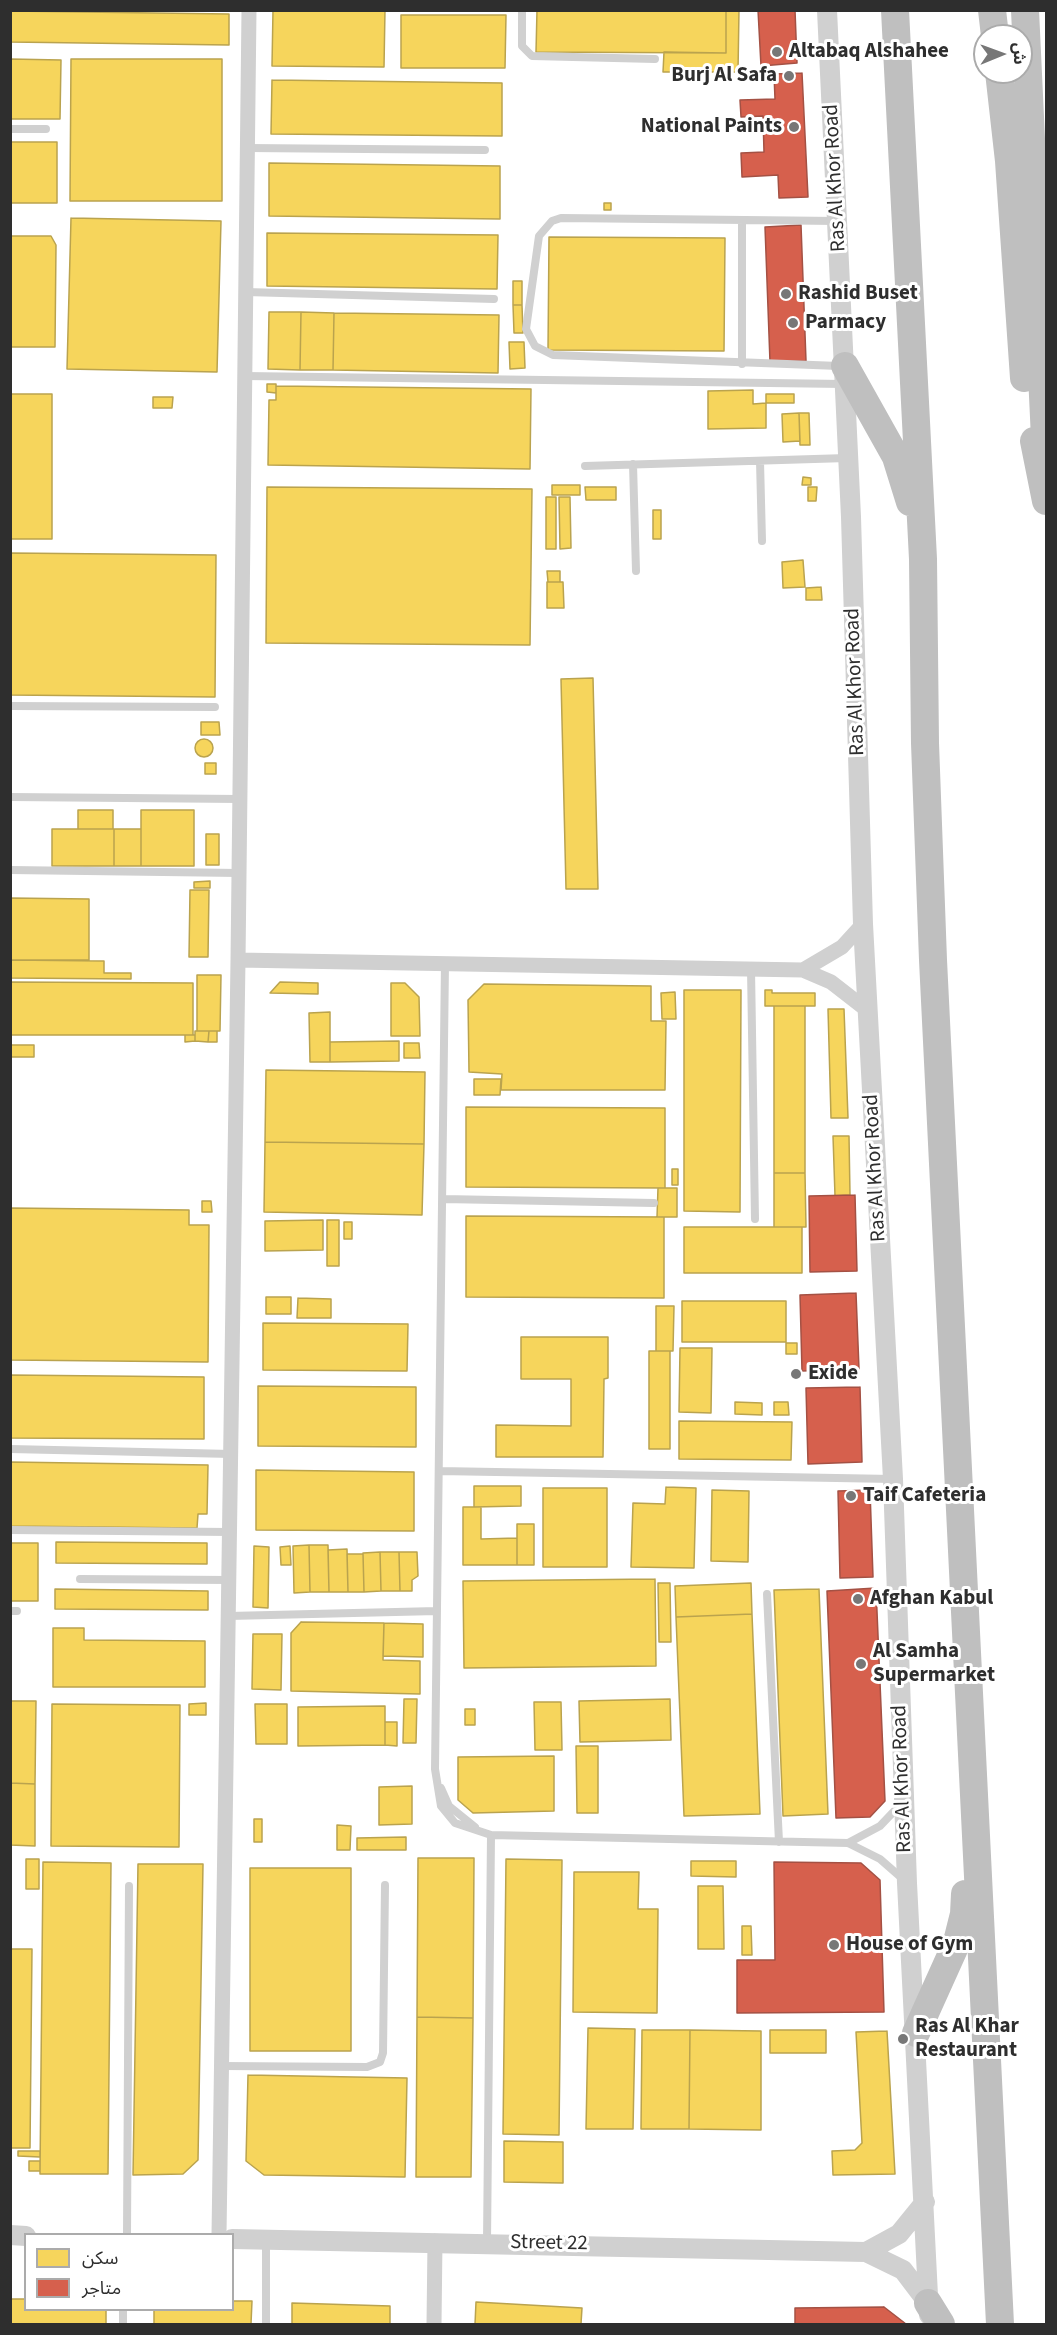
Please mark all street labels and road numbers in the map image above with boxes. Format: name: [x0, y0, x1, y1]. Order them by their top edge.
street label: Ras Al Khor Road: [820, 103, 852, 253]
street label: Ras Al Khor Road: [841, 608, 871, 756]
street label: Ras Al Khor Road: [860, 1093, 892, 1243]
street label: Ras Al Khor Road: [888, 1705, 918, 1853]
street label: Street 22: [510, 2231, 588, 2257]

